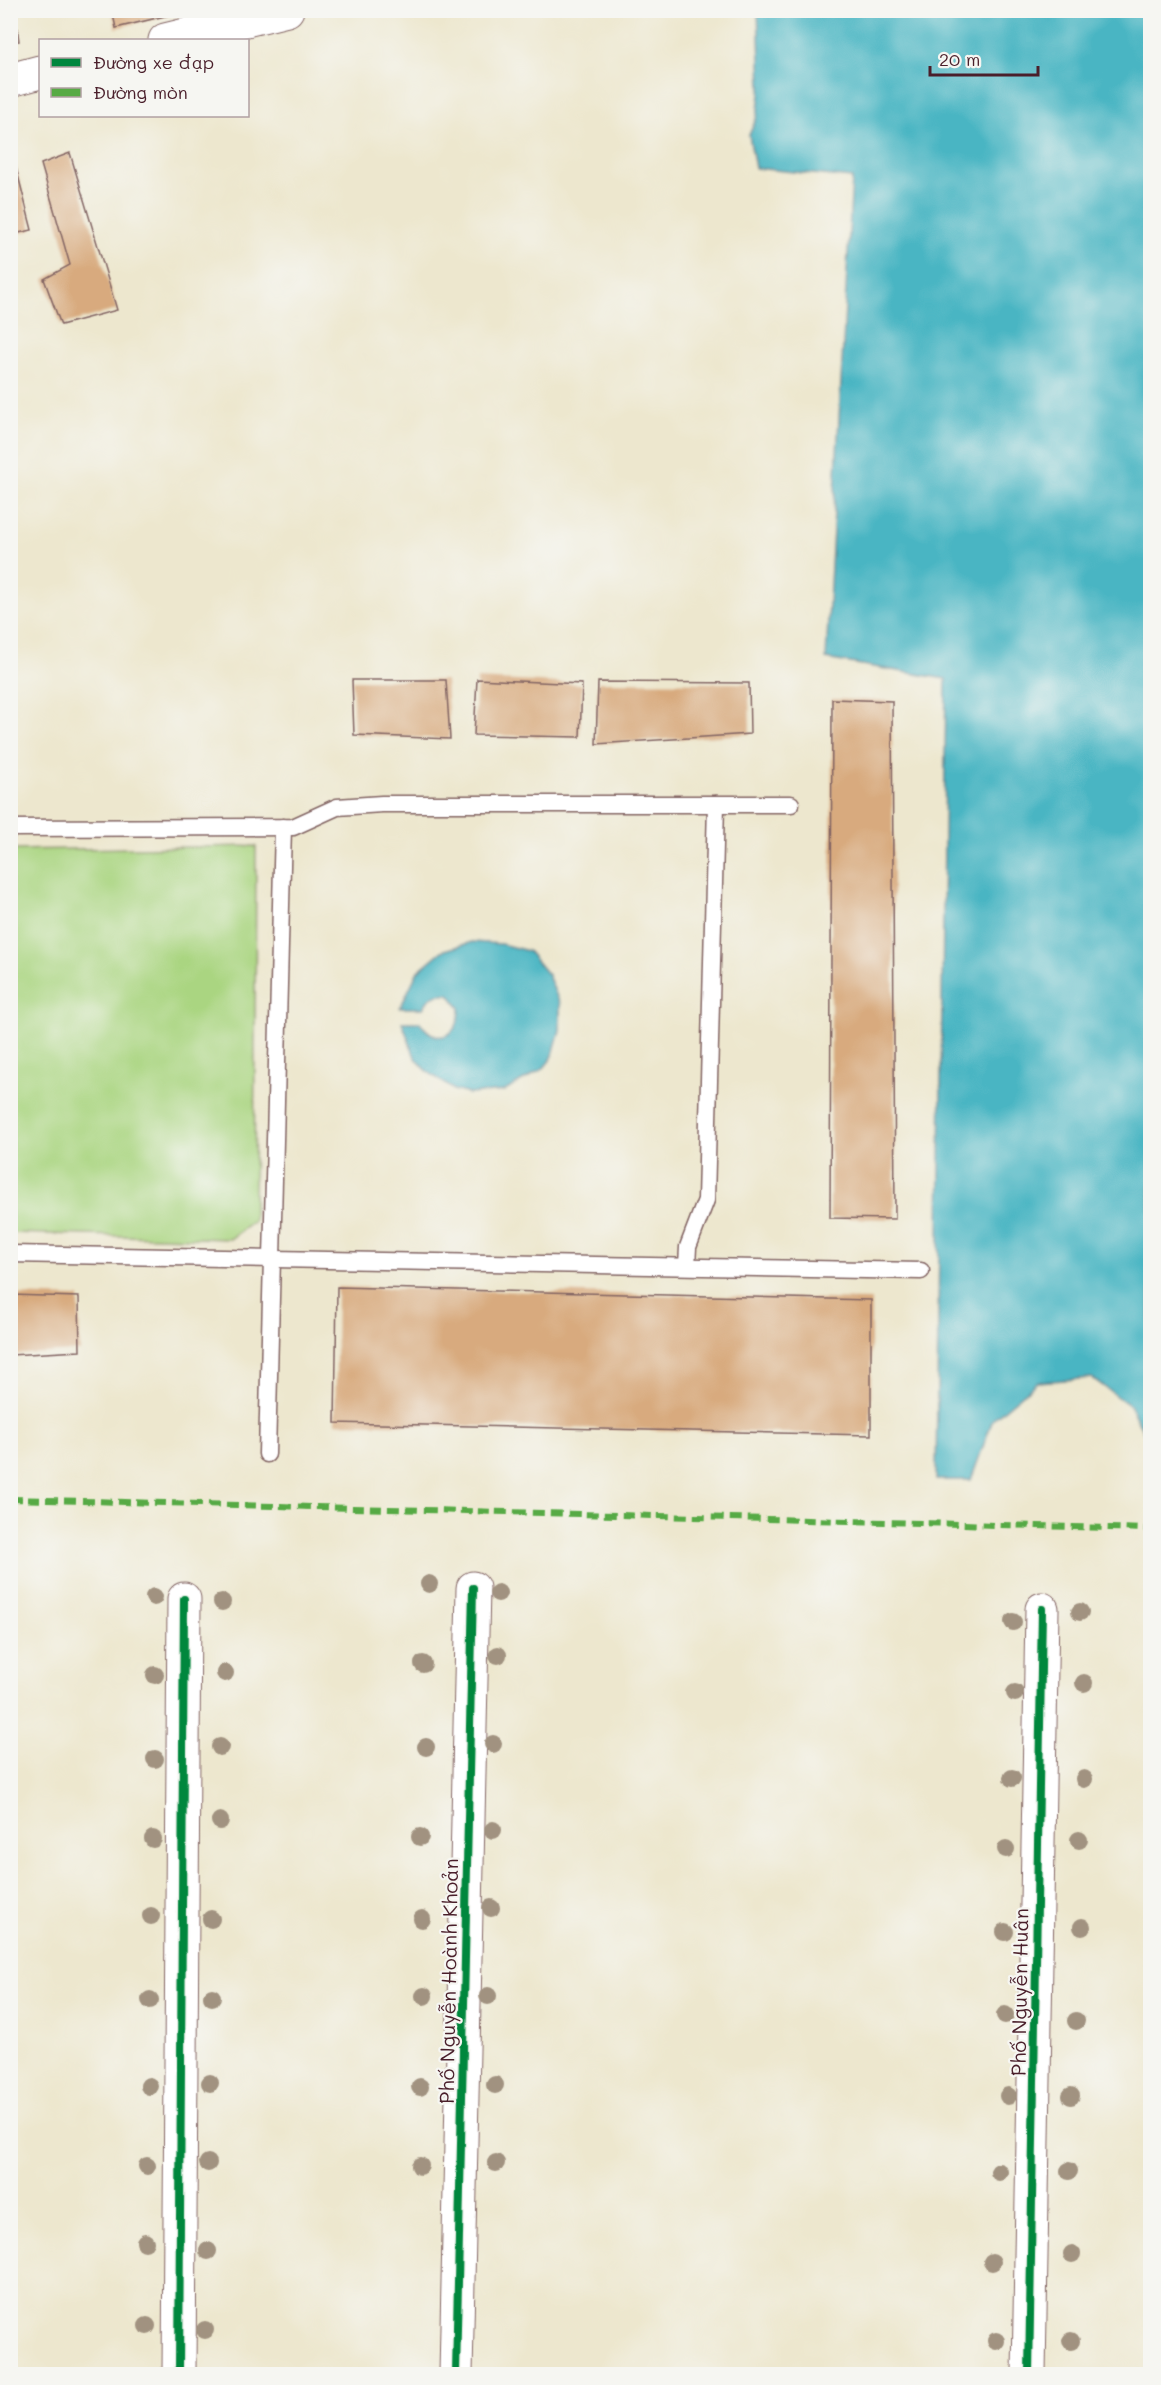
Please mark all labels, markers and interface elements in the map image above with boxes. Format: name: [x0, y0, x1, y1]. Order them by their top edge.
legend: [39, 39, 249, 117]
scale bar: [930, 39, 1038, 77]
text: 20 m: [939, 47, 980, 71]
text: Đường xe đạp: [93, 50, 214, 74]
text: Đường mòn: [93, 80, 188, 104]
street label: Phố Nguyễn Hoành Khoản: [433, 1858, 463, 2104]
street label: Phố Nguyễn Huân: [1005, 1908, 1033, 2076]

